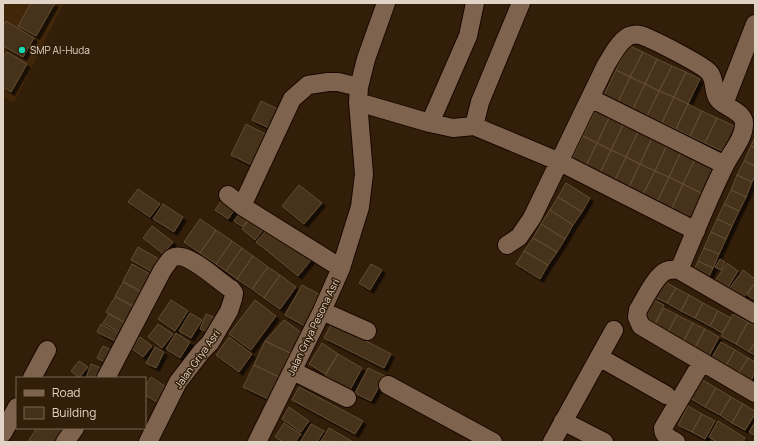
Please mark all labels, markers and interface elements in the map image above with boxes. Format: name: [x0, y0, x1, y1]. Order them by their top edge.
place label: SMP Al-Huda: [30, 43, 90, 57]
marker: SMP Al-Huda: [17, 45, 27, 55]
street label: Jalan Griya Pesona Asri: [284, 276, 342, 378]
street label: Jalan Griya Asri: [171, 327, 223, 391]
legend: [16, 377, 146, 429]
text: Road: [52, 384, 80, 401]
text: Building: [52, 404, 96, 421]

